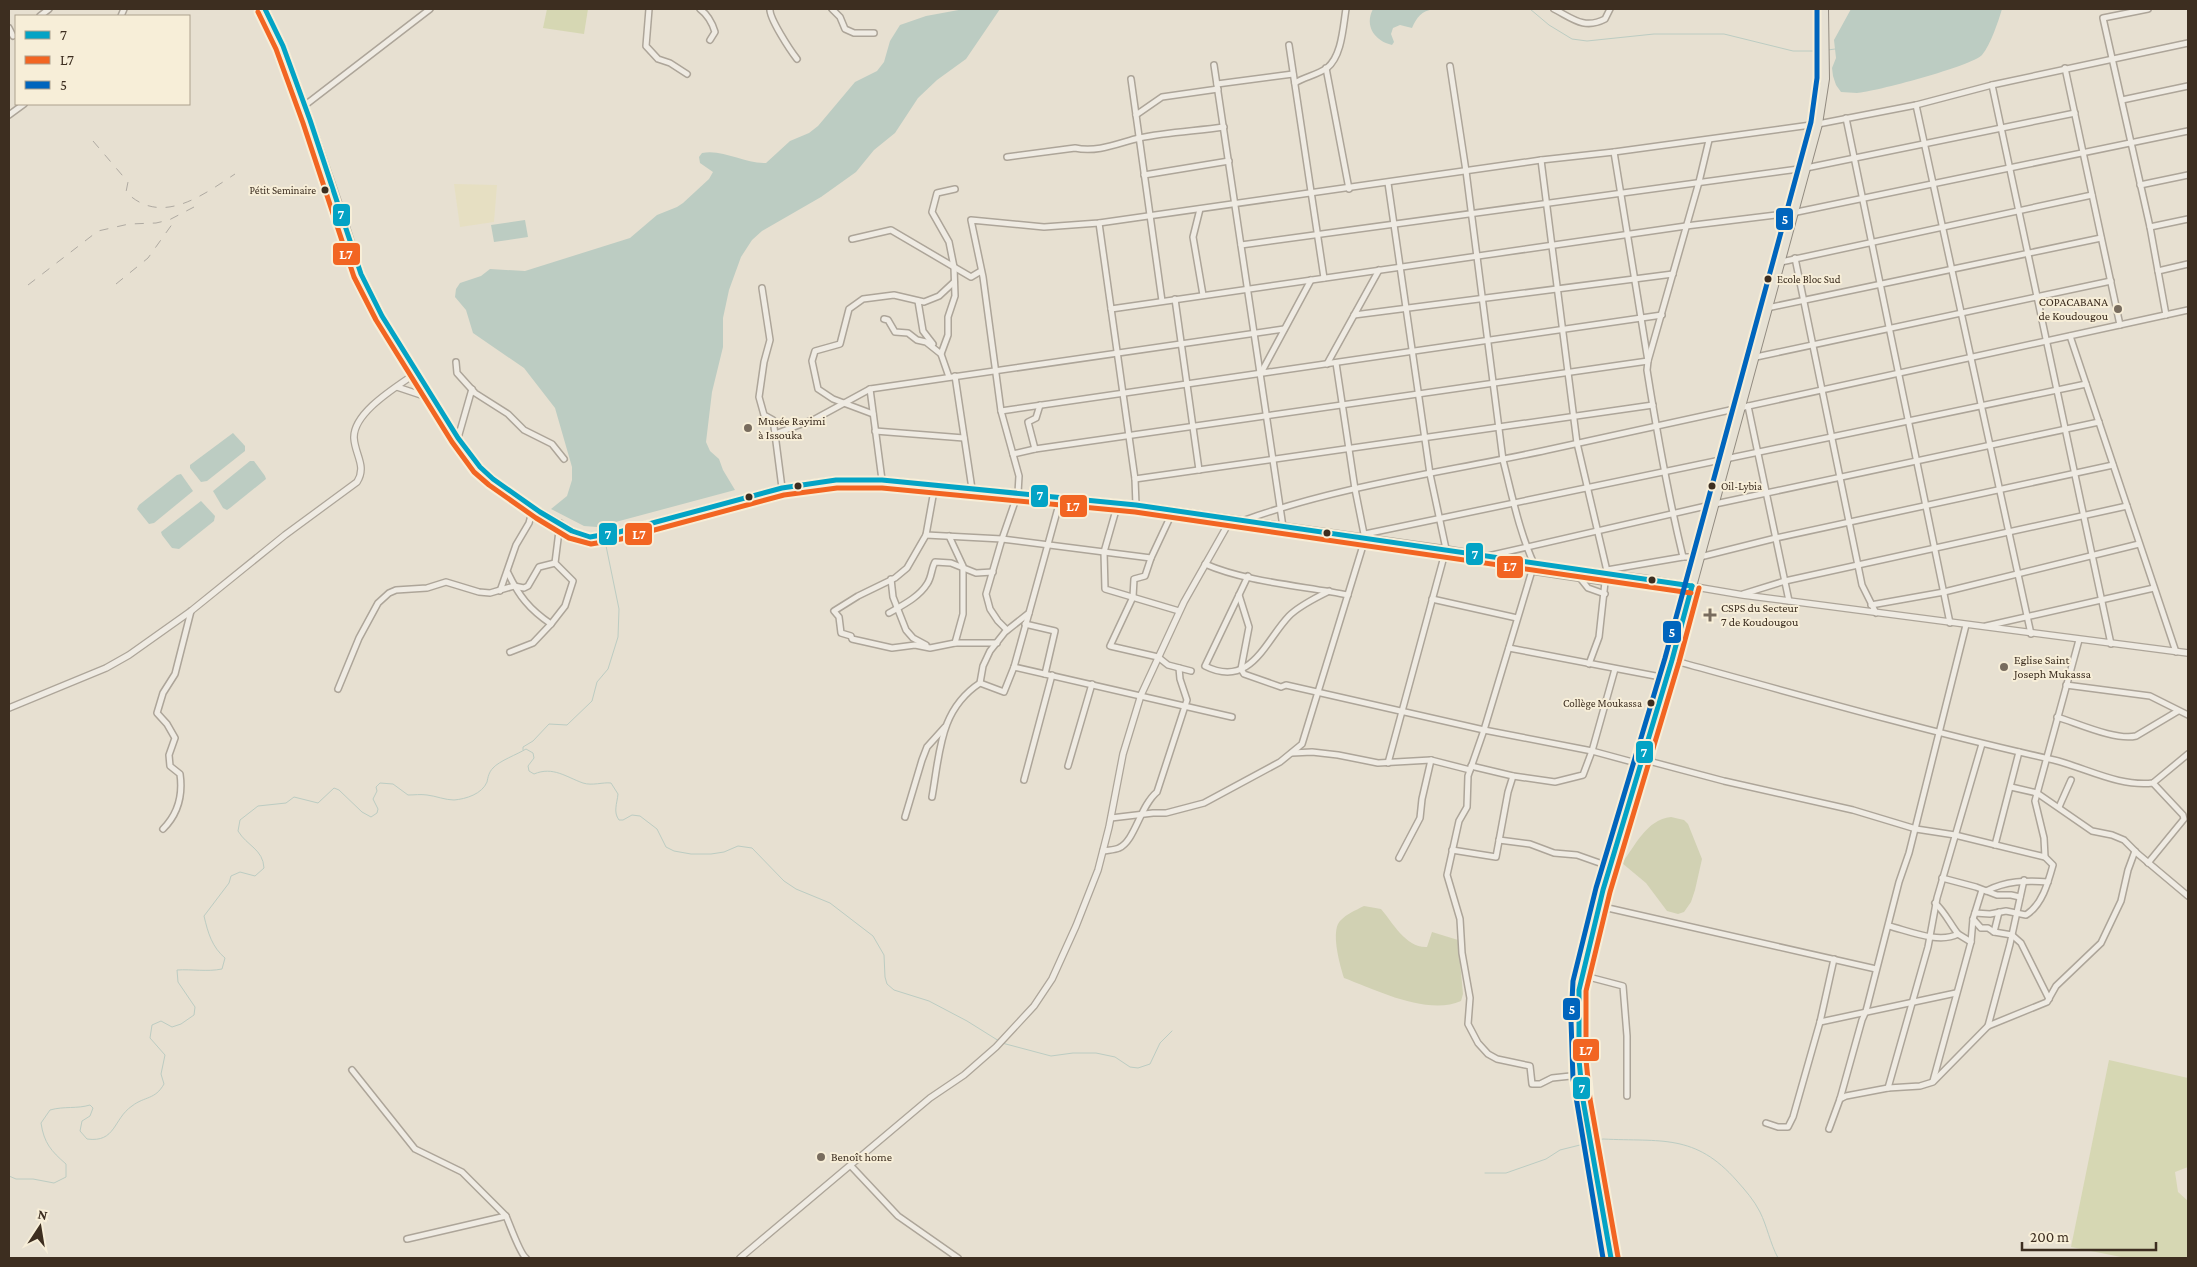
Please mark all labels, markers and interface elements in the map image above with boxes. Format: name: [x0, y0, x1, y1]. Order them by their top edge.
legend: [15, 15, 190, 105]
text: 7: [60, 27, 67, 43]
text: L7: [60, 52, 74, 68]
text: 5: [60, 77, 67, 93]
place label: Pétit Seminaire: [250, 184, 316, 196]
marker: Pétit Seminaire: [320, 185, 330, 195]
line badge: 7: [332, 203, 351, 227]
text: 7: [338, 206, 345, 222]
line badge: 5: [1775, 207, 1794, 231]
text: 5: [1782, 211, 1789, 227]
line badge: L7: [332, 242, 361, 266]
text: L7: [339, 246, 353, 262]
place label: Ecole Bloc Sud: [1777, 273, 1841, 285]
marker: Ecole Bloc Sud: [1763, 274, 1773, 284]
place label: COPACABANA de Koudougou: [2038, 295, 2109, 323]
marker: COPACABANA de Koudougou: [2112, 303, 2124, 315]
place label: Musée Rayimi à Issouka: [758, 414, 825, 442]
marker: Musée Rayimi à Issouka: [742, 422, 754, 434]
place label: Oil-Lybia: [1721, 480, 1762, 493]
unlabelled marker: [793, 481, 803, 491]
marker: Oil-Lybia: [1707, 481, 1717, 491]
line badge: 7: [1030, 484, 1049, 508]
text: 7: [1037, 487, 1044, 503]
unlabelled marker: [744, 492, 754, 502]
line badge: L7: [1059, 494, 1088, 518]
text: L7: [1066, 498, 1080, 514]
line badge: 7: [598, 522, 618, 546]
line badge: L7: [624, 522, 653, 546]
text: 7: [605, 526, 612, 542]
text: L7: [632, 526, 646, 542]
unlabelled marker: [1322, 528, 1332, 538]
line badge: 7: [1465, 542, 1484, 566]
text: 7: [1472, 546, 1479, 562]
line badge: L7: [1496, 555, 1524, 579]
text: L7: [1503, 558, 1517, 574]
unlabelled marker: [1647, 575, 1657, 585]
place label: CSPS du Secteur 7 de Koudougou: [1721, 601, 1799, 629]
marker: CSPS du Secteur 7 de Koudougou: [1703, 608, 1717, 622]
line badge: 5: [1662, 620, 1682, 644]
text: 5: [1669, 624, 1676, 640]
place label: Eglise Saint Joseph Mukassa: [2013, 653, 2091, 681]
marker: Eglise Saint Joseph Mukassa: [1998, 661, 2010, 673]
place label: Collège Moukassa: [1563, 697, 1642, 710]
marker: Collège Moukassa: [1646, 698, 1656, 708]
line badge: 7: [1635, 740, 1654, 764]
text: 7: [1641, 744, 1648, 760]
line badge: 5: [1562, 997, 1581, 1021]
text: 5: [1569, 1001, 1576, 1017]
line badge: L7: [1572, 1038, 1600, 1062]
text: L7: [1579, 1042, 1593, 1058]
line badge: 7: [1572, 1076, 1591, 1100]
text: 7: [1579, 1080, 1586, 1096]
place label: Benoît home: [831, 1150, 892, 1164]
marker: Benoît home: [815, 1151, 827, 1163]
north arrow: [15, 1202, 65, 1252]
text: N: [36, 1205, 49, 1223]
scale bar: [2022, 1220, 2156, 1252]
text: 200 m: [2030, 1229, 2069, 1245]

